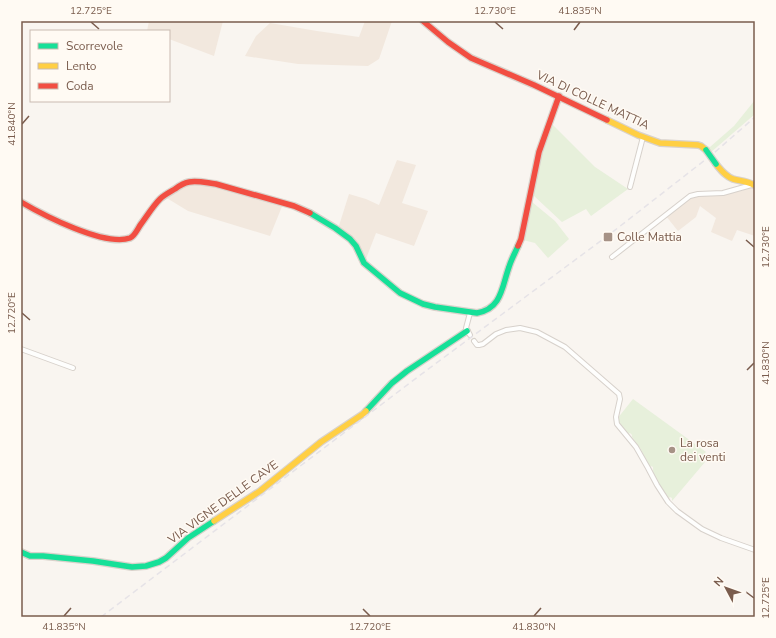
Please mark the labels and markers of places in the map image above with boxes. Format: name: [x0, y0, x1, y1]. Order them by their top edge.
place label: Colle Mattia: [617, 229, 682, 245]
marker: Colle Mattia: [602, 231, 614, 243]
place label: La rosa dei venti: [680, 435, 726, 465]
marker: La rosa dei venti: [667, 445, 677, 455]

